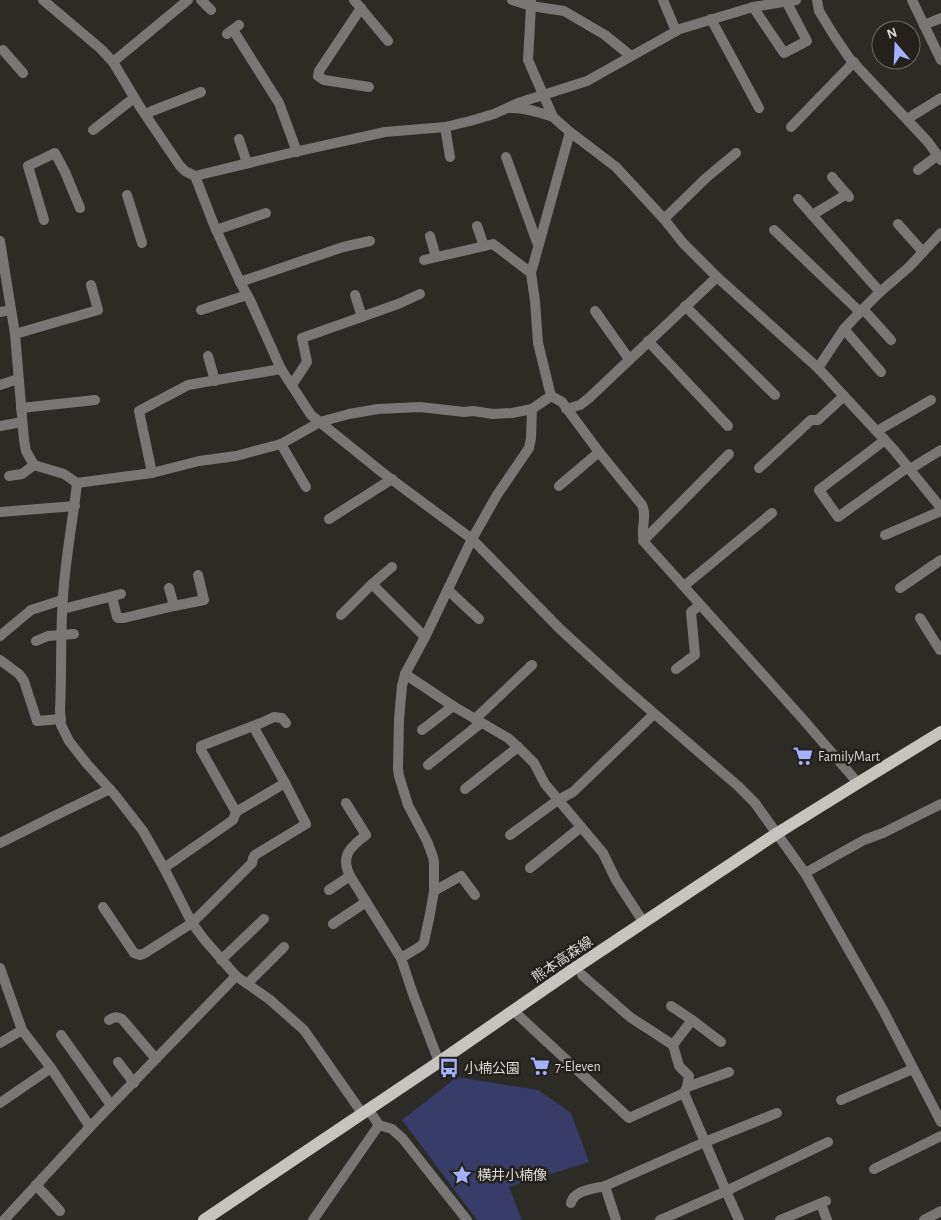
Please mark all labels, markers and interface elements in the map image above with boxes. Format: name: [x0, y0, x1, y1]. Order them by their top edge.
north arrow: [871, 20, 921, 70]
text: N: [885, 25, 899, 42]
supermarket icon: FamilyMart: [792, 745, 814, 767]
place label: FamilyMart: [818, 750, 880, 764]
street label: 熊本高森線: [529, 933, 595, 985]
supermarket icon: 7-Eleven: [529, 1055, 551, 1077]
bus stop icon: 小楠公園: [438, 1057, 460, 1079]
place label: 7-Eleven: [555, 1060, 601, 1074]
place label: 小楠公園: [464, 1061, 520, 1076]
place icon: 横井小楠像: [451, 1164, 473, 1186]
place label: 横井小楠像: [477, 1167, 547, 1183]

